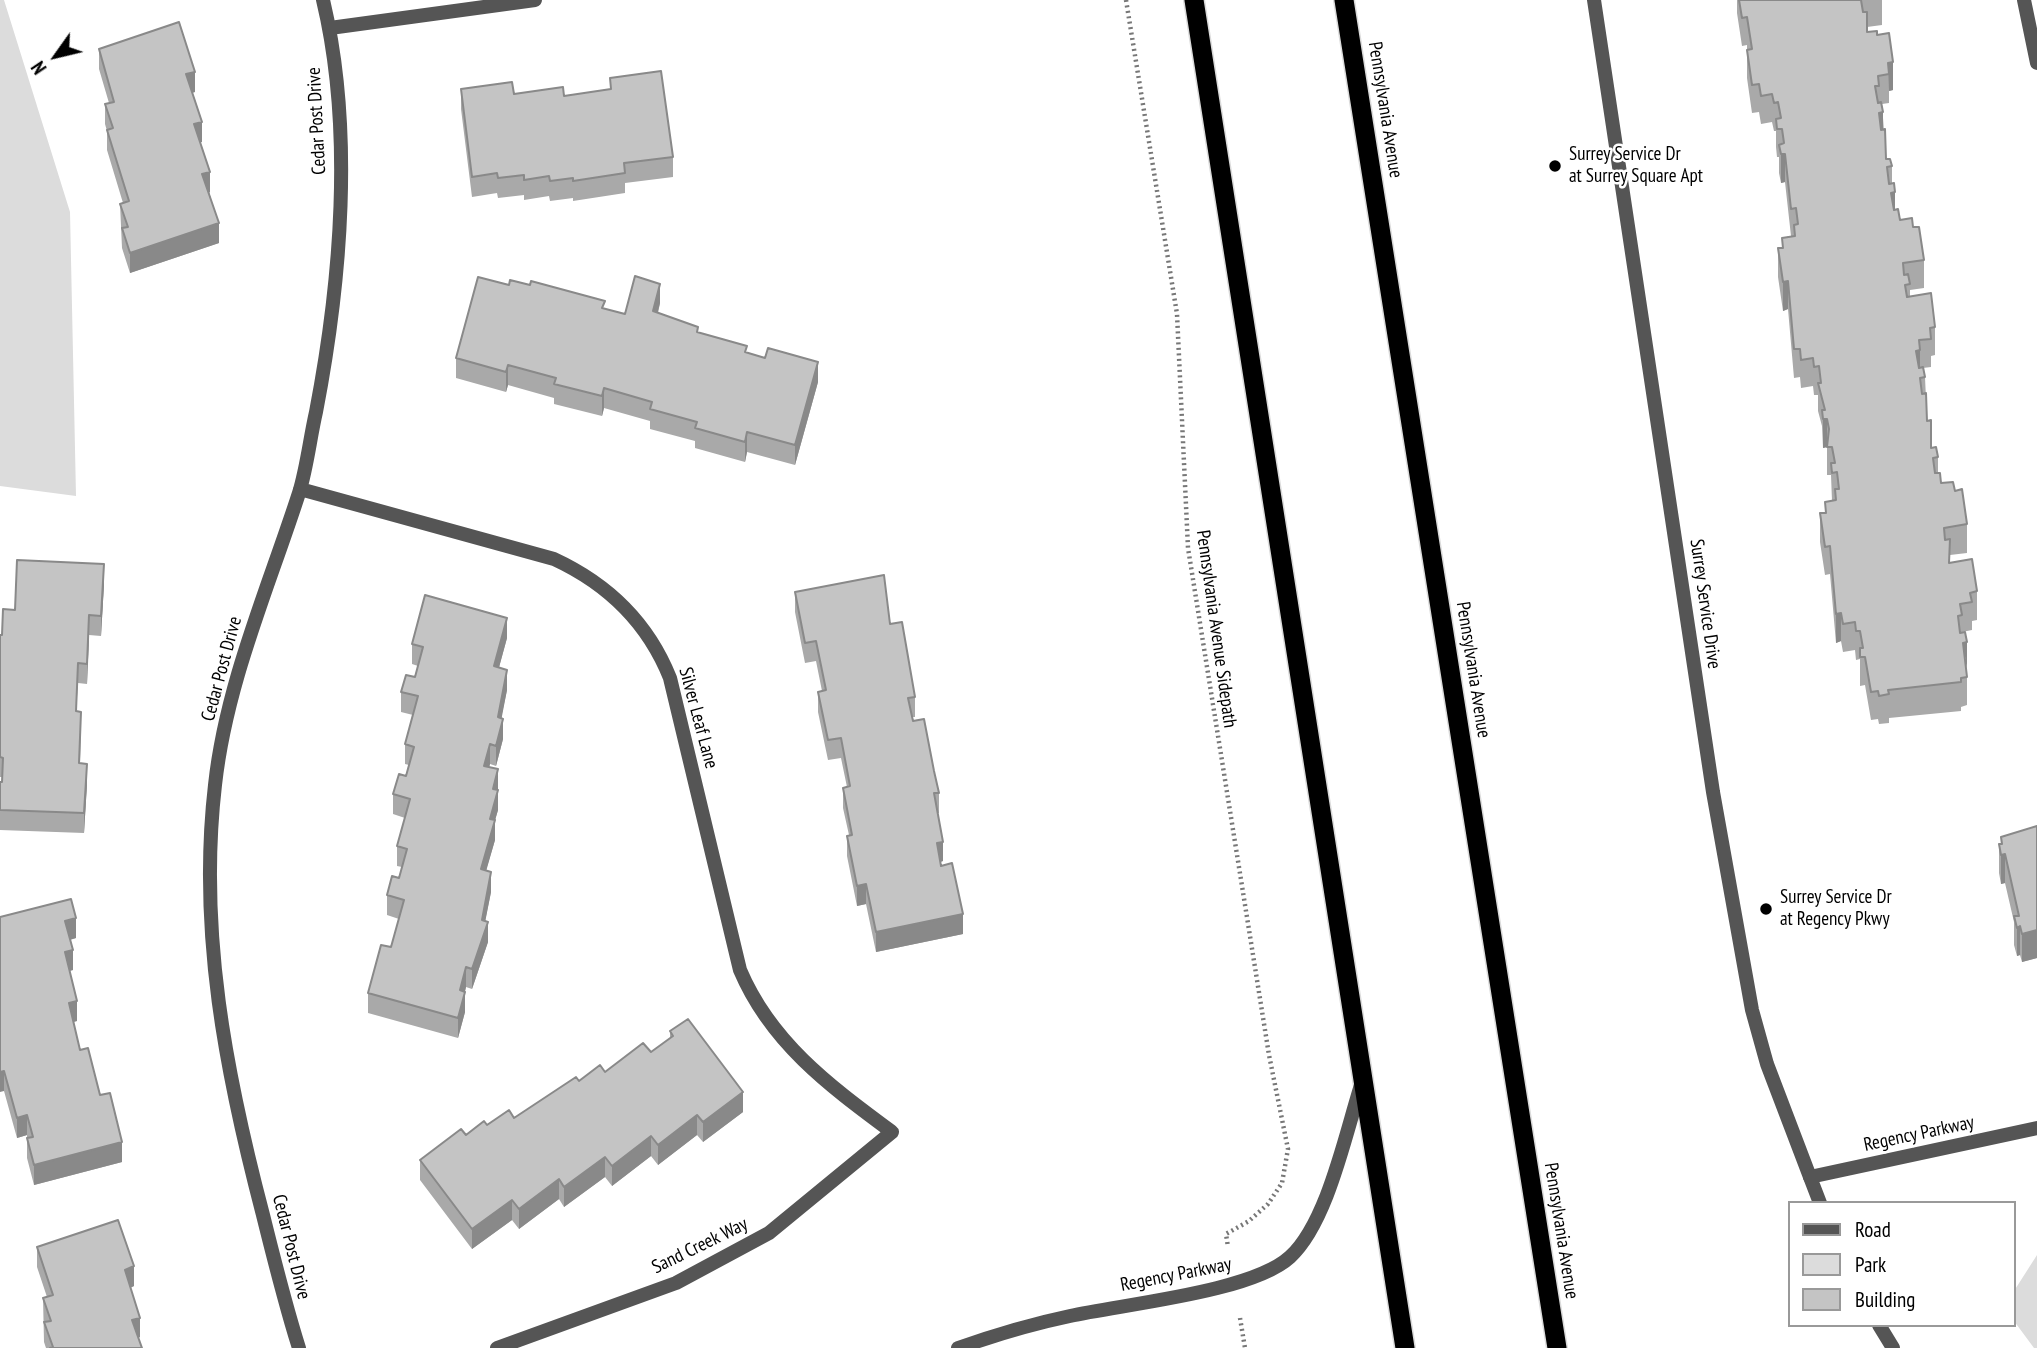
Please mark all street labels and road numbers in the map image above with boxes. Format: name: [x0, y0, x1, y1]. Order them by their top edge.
street label: Pennsylvania Avenue: [1363, 40, 1407, 180]
street label: Cedar Post Drive: [303, 67, 331, 175]
street label: Pennsylvania Avenue Sidepath: [1191, 529, 1241, 729]
street label: Surrey Service Drive: [1685, 538, 1725, 670]
street label: Pennsylvania Avenue: [1451, 600, 1495, 740]
street label: Cedar Post Drive: [197, 614, 247, 724]
street label: Silver Leaf Lane: [674, 665, 722, 771]
street label: Regency Parkway: [1862, 1111, 1976, 1157]
street label: Pennsylvania Avenue: [1539, 1161, 1583, 1301]
street label: Cedar Post Drive: [267, 1192, 315, 1302]
street label: Sand Creek Way: [648, 1213, 752, 1279]
street label: Regency Parkway: [1119, 1253, 1233, 1297]

